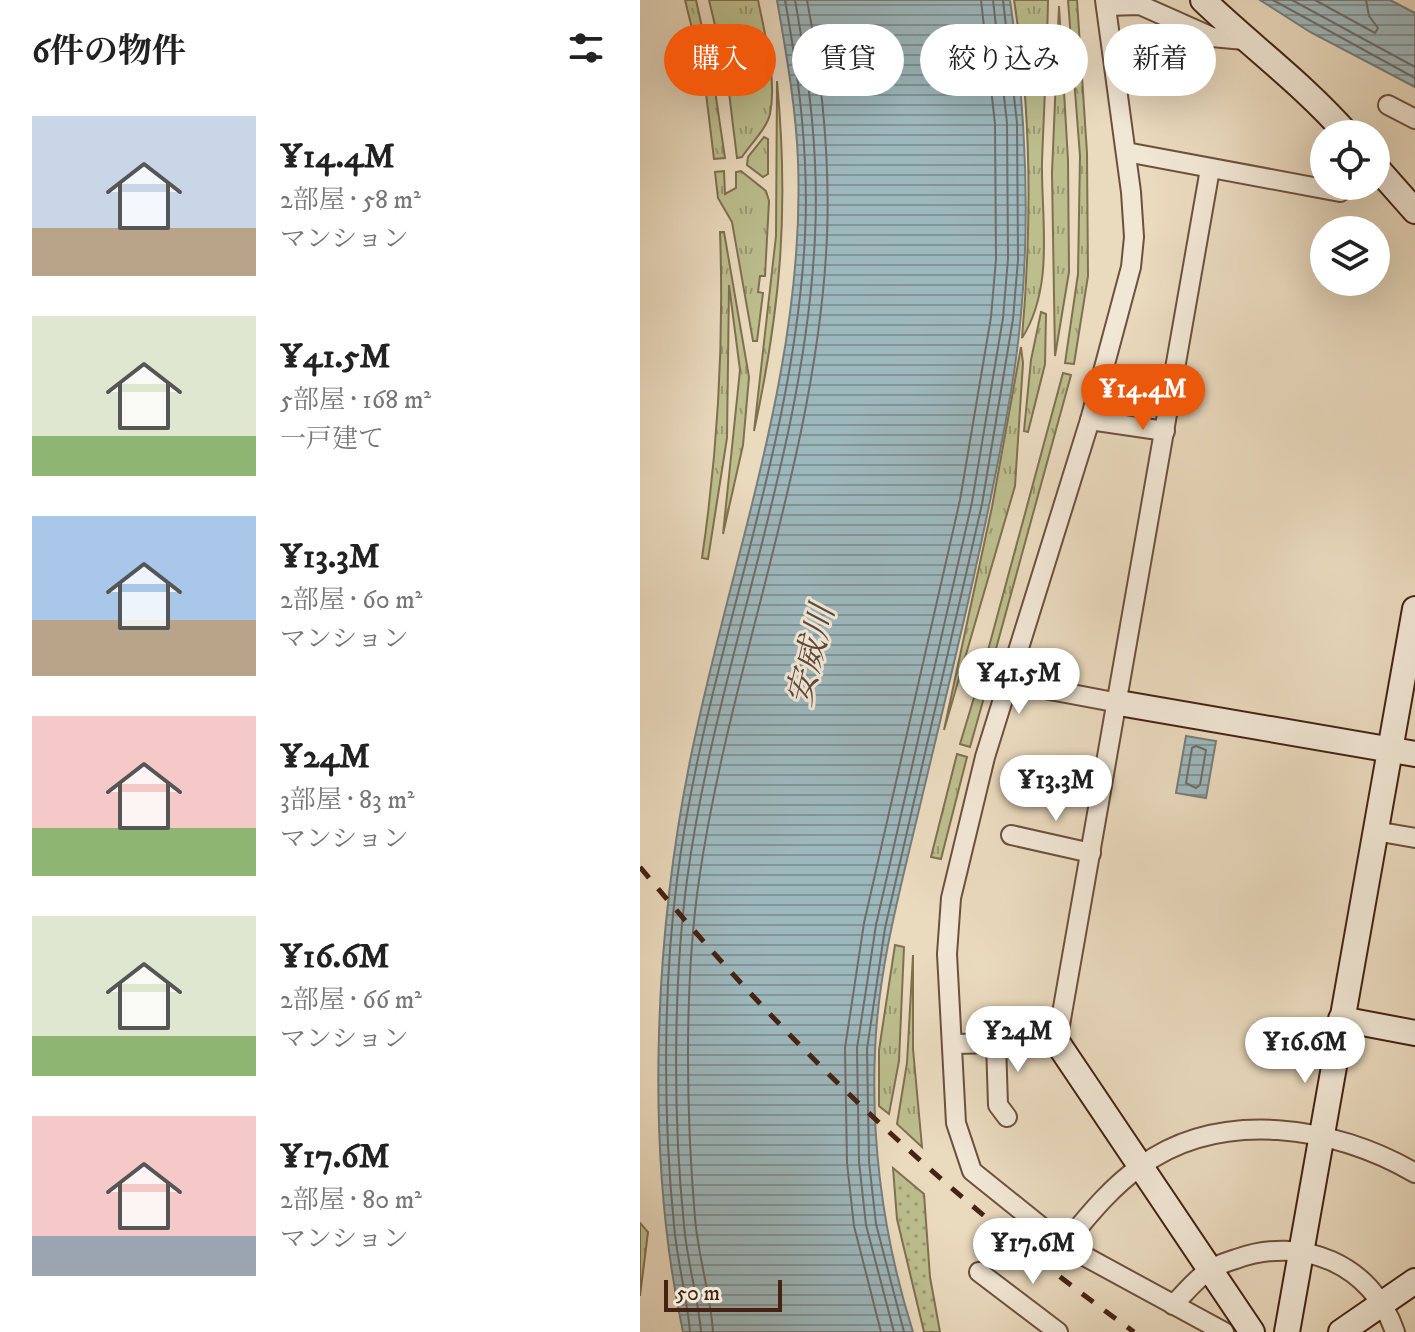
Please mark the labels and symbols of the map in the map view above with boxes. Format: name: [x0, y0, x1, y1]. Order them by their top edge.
pin: ¥14.4M: [1078, 364, 1208, 432]
water label: 安威川: [779, 597, 846, 710]
pin: ¥41.5M: [954, 648, 1084, 716]
pin: ¥13.3M: [991, 755, 1121, 823]
pin: ¥24M: [971, 1006, 1065, 1074]
pin: ¥16.6M: [1240, 1017, 1370, 1085]
pin: ¥17.6M: [968, 1218, 1098, 1286]
scale bar: [664, 1276, 782, 1312]

